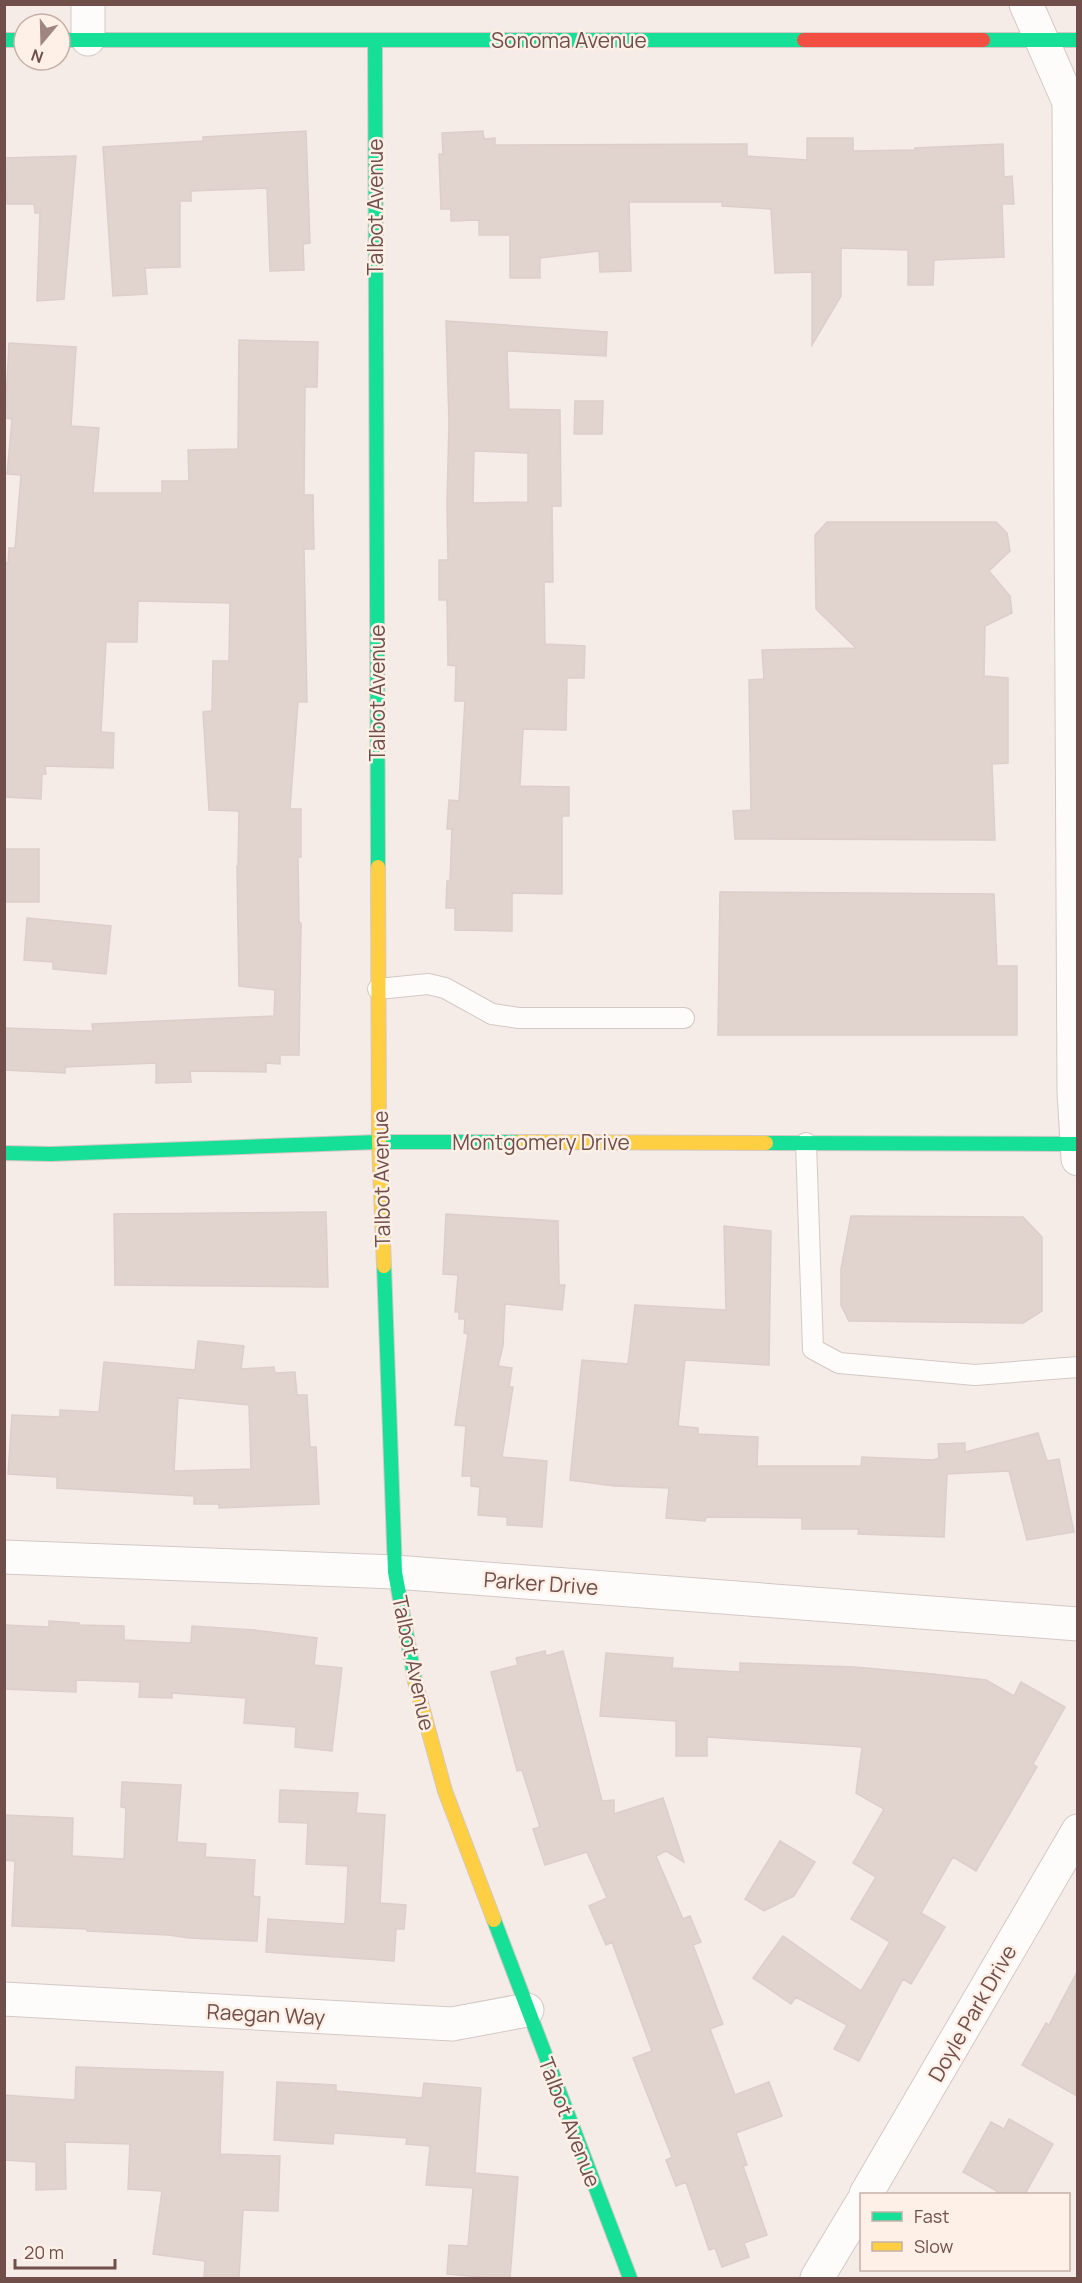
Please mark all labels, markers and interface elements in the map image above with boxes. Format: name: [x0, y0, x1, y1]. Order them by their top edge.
north arrow: [12, 12, 72, 72]
street label: Sonoma Avenue: [491, 26, 647, 54]
text: N: [28, 44, 46, 68]
street label: Talbot Avenue: [361, 139, 389, 275]
street label: Talbot Avenue: [363, 625, 391, 761]
street label: Talbot Avenue: [366, 1110, 396, 1248]
street label: Montgomery Drive: [452, 1128, 630, 1156]
street label: Parker Drive: [483, 1565, 599, 1601]
street label: Talbot Avenue: [386, 1593, 442, 1733]
street label: Doyle Park Drive: [921, 1939, 1023, 2087]
street label: Raegan Way: [206, 1997, 326, 2031]
street label: Talbot Avenue: [532, 2053, 608, 2191]
legend: [860, 2193, 1070, 2271]
text: Fast: [914, 2204, 949, 2228]
scale bar: [15, 2232, 116, 2270]
text: Slow: [914, 2234, 954, 2258]
text: 20 m: [24, 2240, 64, 2264]

